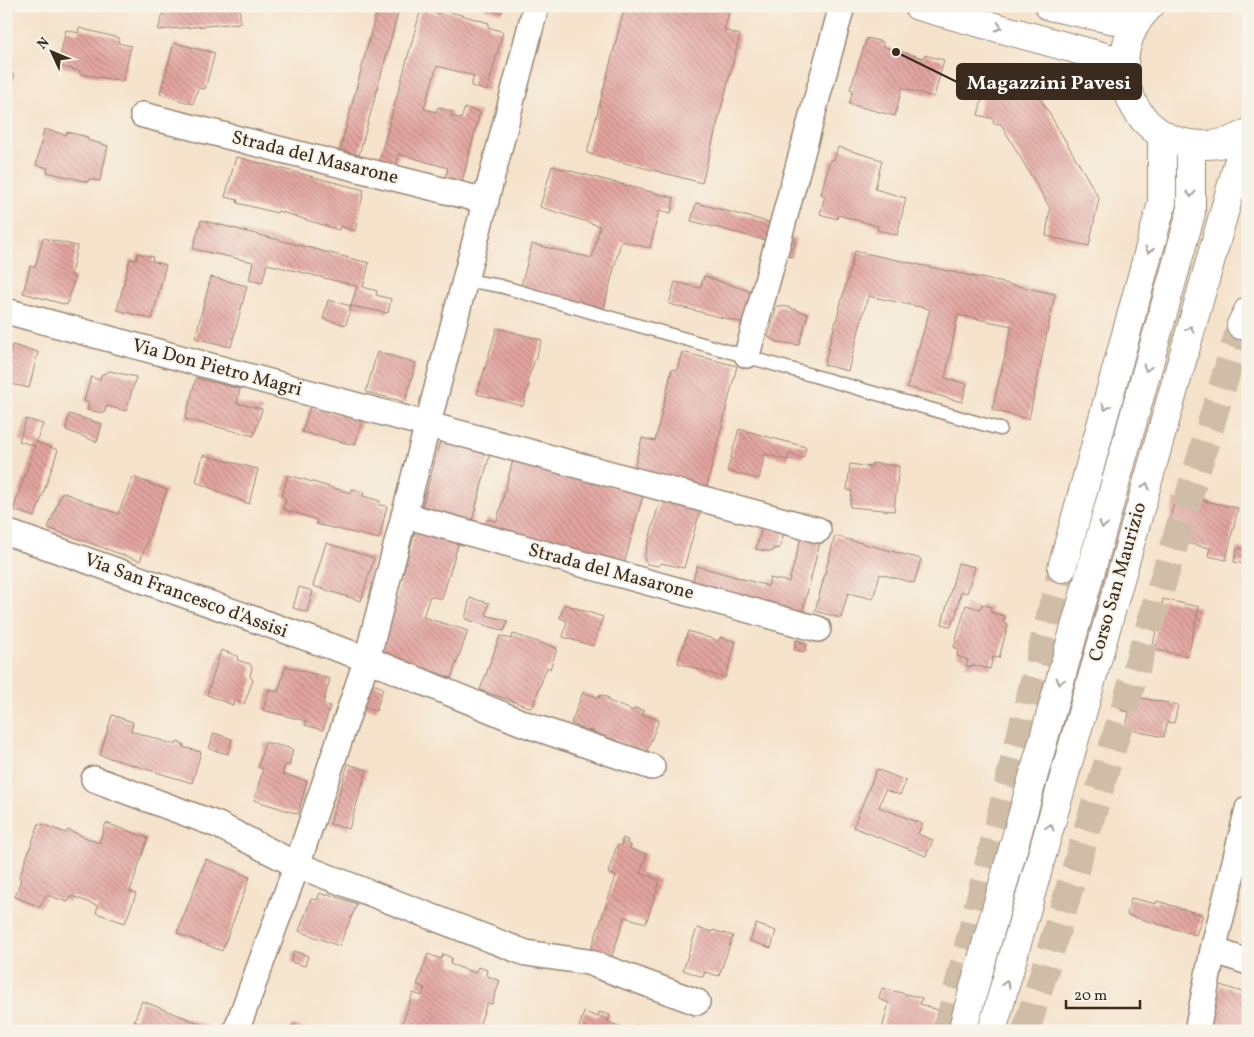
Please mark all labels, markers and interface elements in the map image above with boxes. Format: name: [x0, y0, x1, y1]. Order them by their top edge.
one-way arrow: [995, 21, 1004, 32]
north arrow: [28, 28, 78, 78]
text: N: [33, 34, 54, 54]
callout: Magazzini Pavesi: [957, 64, 1141, 99]
text: Magazzini Pavesi: [967, 70, 1131, 98]
street label: Strada del Masarone: [229, 125, 401, 191]
one-way arrow: [1186, 190, 1196, 198]
one-way arrow: [1144, 246, 1155, 255]
one-way arrow: [1184, 326, 1194, 334]
street label: Via Don Pietro Magri: [129, 333, 305, 403]
one-way arrow: [1143, 364, 1153, 372]
one-way arrow: [1101, 403, 1112, 412]
one-way arrow: [1140, 482, 1150, 490]
street label: Corso San Maurizio: [1083, 499, 1153, 665]
one-way arrow: [1099, 520, 1109, 528]
street label: Strada del Masarone: [525, 537, 697, 607]
street label: Via San Francesco d'Assisi: [81, 547, 292, 645]
one-way arrow: [1055, 677, 1065, 685]
one-way arrow: [1044, 824, 1054, 832]
scale bar: [1066, 977, 1140, 1009]
one-way arrow: [1000, 980, 1010, 988]
text: 20 m: [1074, 986, 1107, 1007]

